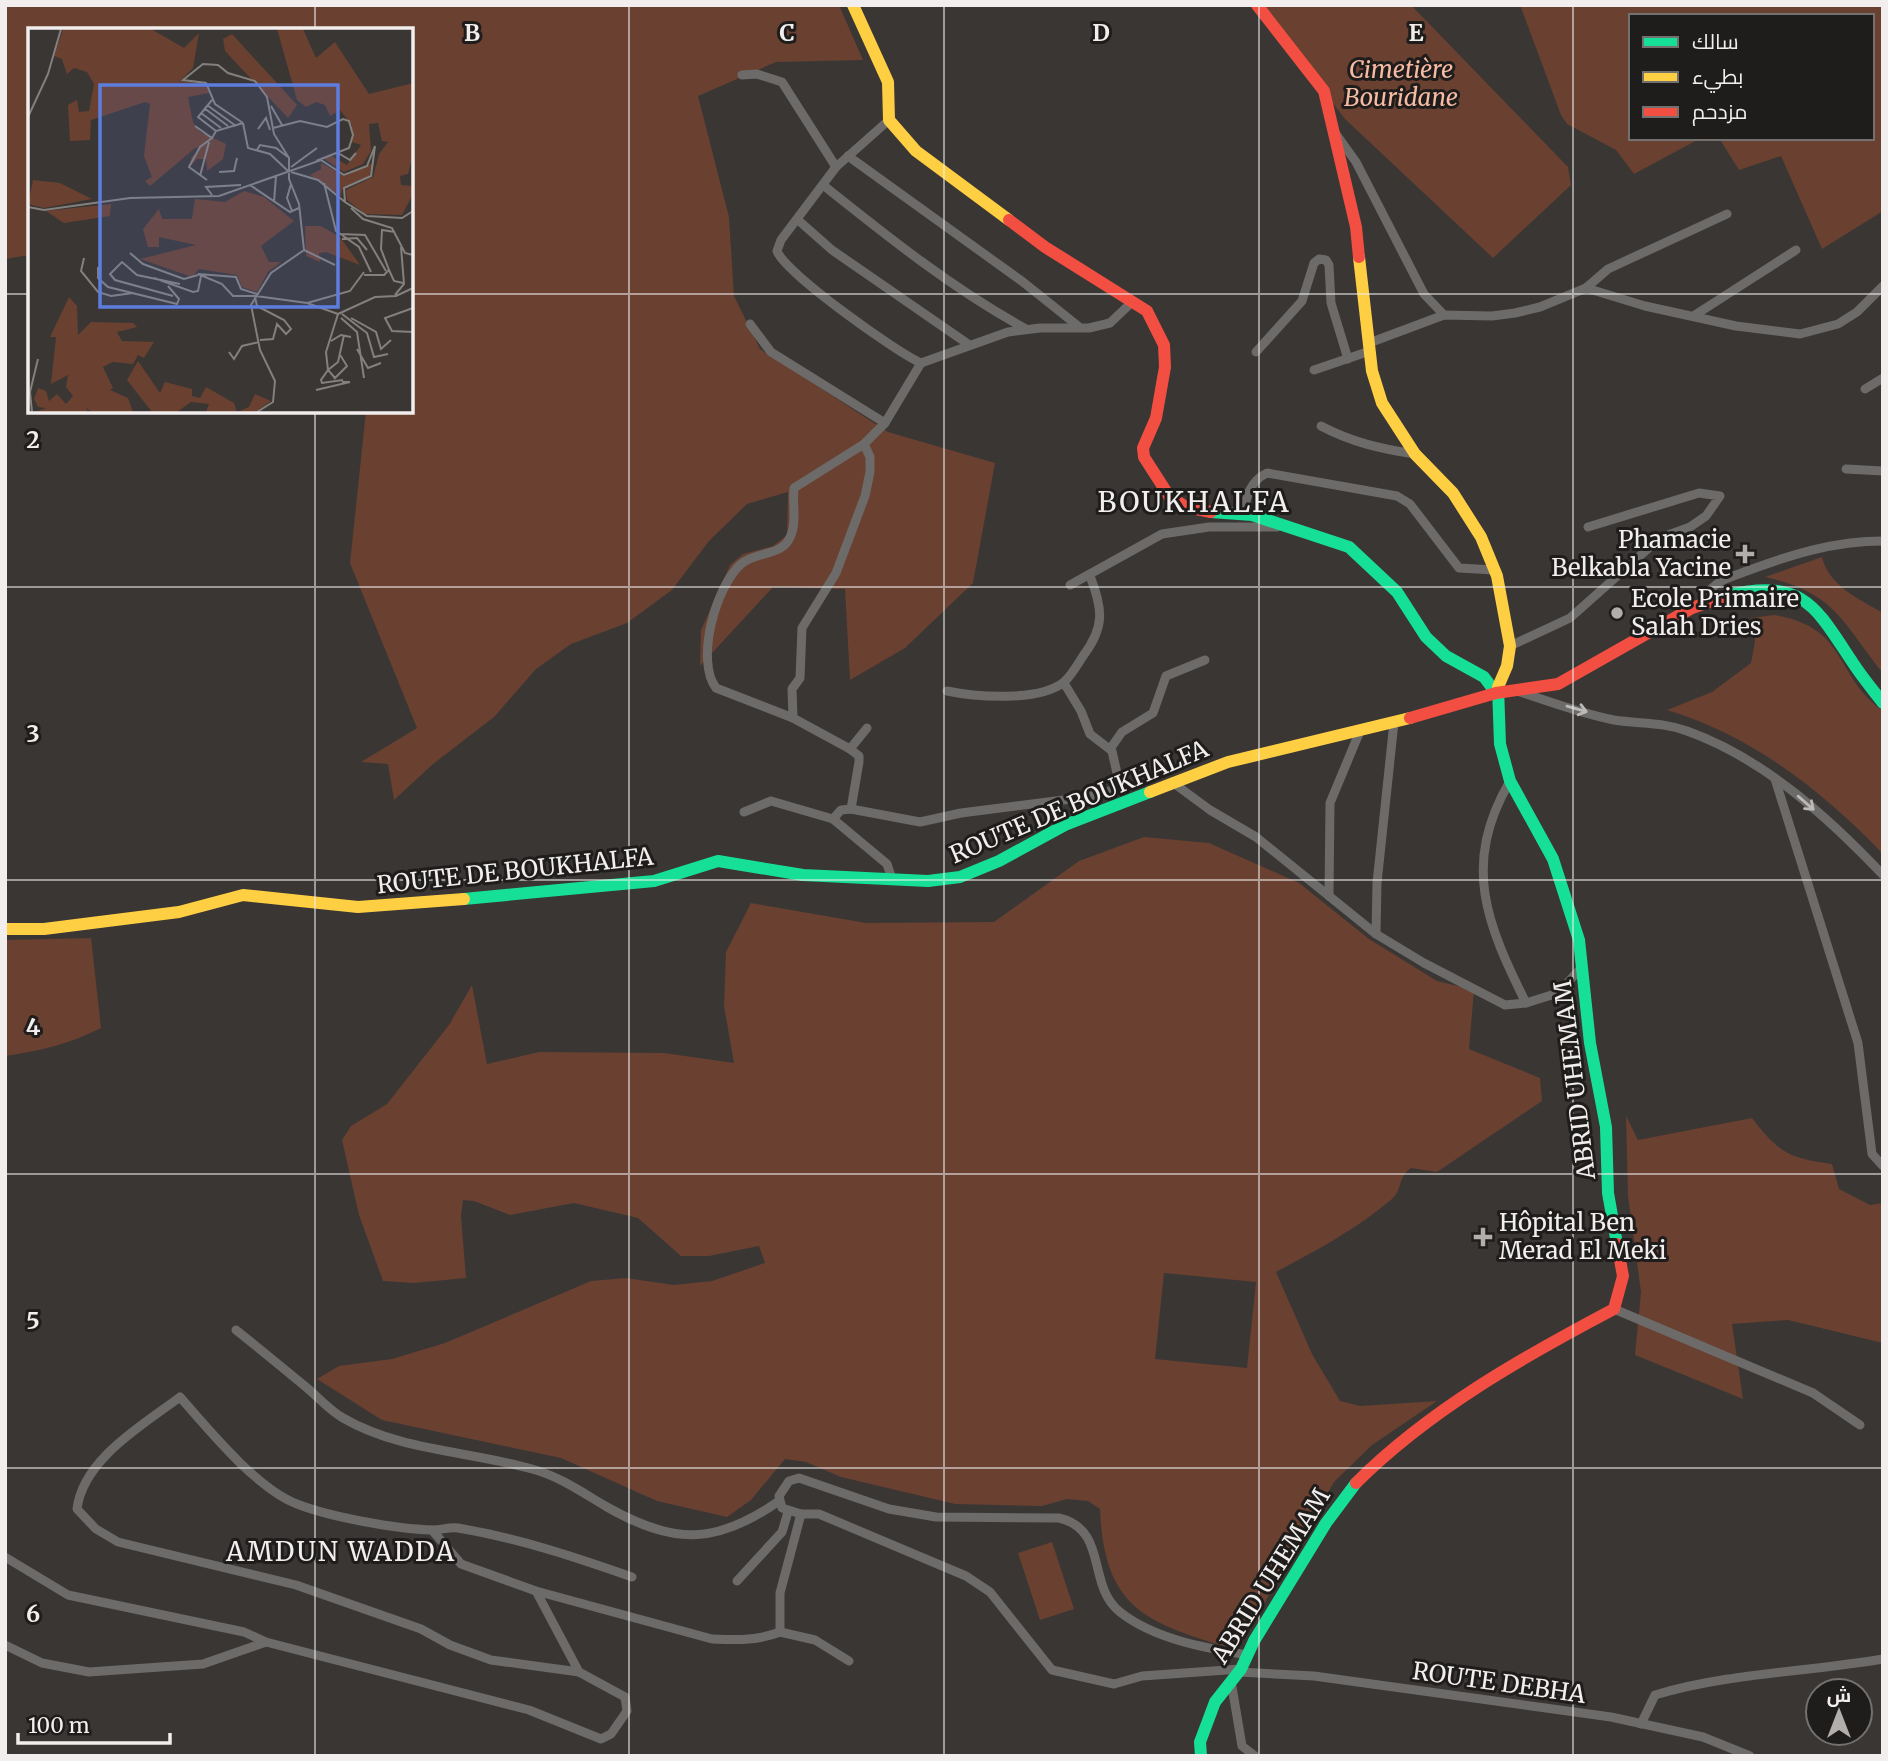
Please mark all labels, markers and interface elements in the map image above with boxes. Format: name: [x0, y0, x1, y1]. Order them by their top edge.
legend: [1629, 14, 1874, 140]
text: B: [464, 18, 480, 47]
text: C: [779, 18, 795, 47]
text: D: [1092, 18, 1110, 47]
text: E: [1408, 18, 1424, 47]
inset map: [28, 28, 413, 413]
text: سالك: [1692, 28, 1739, 55]
park label: Cimetière Bouridane: [1344, 54, 1458, 113]
text: بطيء: [1692, 63, 1743, 93]
text: مزدحم: [1692, 98, 1747, 126]
text: 2: [26, 425, 40, 454]
district label: BOUKHALFA: [1098, 484, 1290, 520]
place label: Phamacie Belkabla Yacine: [1551, 524, 1731, 583]
marker: Phamacie Belkabla Yacine: [1737, 546, 1753, 562]
place label: Ecole Primaire Salah Dries: [1631, 583, 1799, 642]
marker: Ecole Primaire Salah Dries: [1609, 605, 1625, 621]
one-way arrow: [1566, 703, 1588, 716]
text: 3: [26, 719, 40, 748]
street label: ROUTE DE BOUKHALFA: [945, 733, 1214, 870]
one-way arrow: [1797, 795, 1815, 811]
street label: ROUTE DE BOUKHALFA: [375, 840, 656, 900]
street label: ABRID UHEMAM: [1547, 978, 1602, 1183]
text: 4: [26, 1012, 41, 1041]
place label: Hôpital Ben Merad El Meki: [1499, 1207, 1667, 1266]
marker: Hôpital Ben Merad El Meki: [1473, 1227, 1493, 1247]
text: 5: [26, 1306, 40, 1335]
street label: ABRID UHEMAM: [1204, 1482, 1337, 1670]
district label: AMDUN WADDA: [225, 1535, 456, 1568]
text: 6: [26, 1599, 40, 1628]
street label: ROUTE DEBHA: [1410, 1655, 1589, 1710]
north arrow: [1804, 1677, 1874, 1747]
text: ش: [1827, 1683, 1851, 1707]
scale bar: [18, 1702, 170, 1746]
text: 100 m: [28, 1712, 90, 1739]

